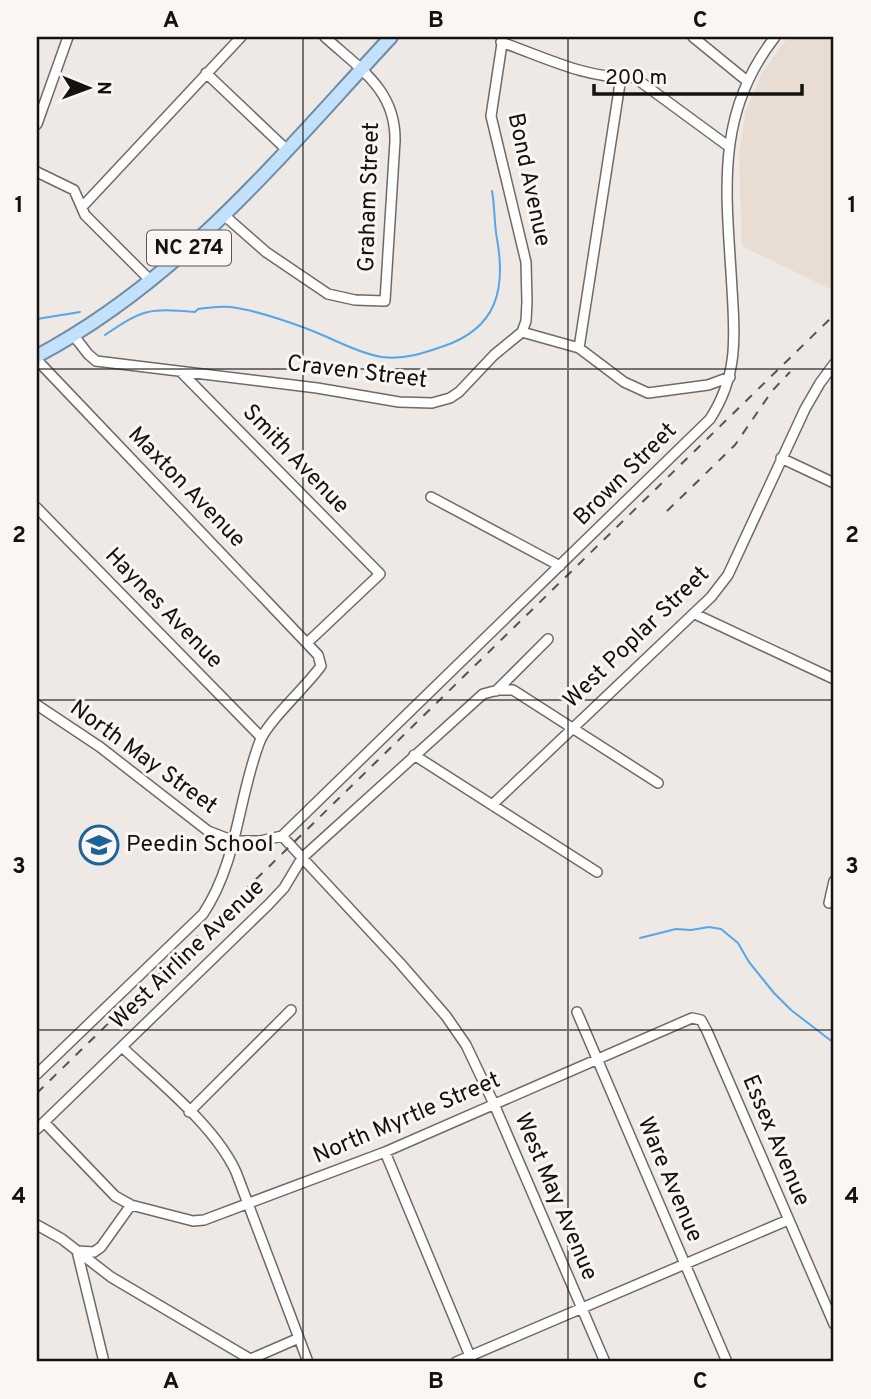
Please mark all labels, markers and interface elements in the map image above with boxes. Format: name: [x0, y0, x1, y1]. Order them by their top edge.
text: A: [163, 7, 179, 36]
text: B: [428, 7, 444, 36]
text: C: [693, 7, 707, 36]
north arrow: [52, 52, 122, 122]
scale bar: [594, 52, 803, 96]
text: 200 m: [605, 65, 667, 92]
text: N: [91, 81, 115, 95]
street label: Bond Avenue: [500, 111, 556, 249]
street label: Graham Street: [353, 122, 387, 272]
text: 1: [14, 192, 24, 221]
text: 1: [847, 192, 857, 221]
road number: NC 274: [147, 230, 231, 266]
street label: Craven Street: [285, 350, 429, 396]
street label: Smith Avenue: [235, 399, 355, 521]
street label: Brown Street: [568, 417, 684, 533]
street label: Maxton Avenue: [121, 421, 251, 555]
text: 2: [12, 522, 26, 551]
text: 2: [845, 522, 859, 551]
street label: Haynes Avenue: [98, 542, 228, 676]
street label: West Poplar Street: [558, 561, 716, 715]
street label: North May Street: [63, 695, 223, 821]
school or university icon: Peedin School: [78, 824, 120, 866]
place label: Peedin School: [126, 831, 273, 860]
text: 3: [12, 853, 26, 882]
text: 3: [845, 853, 859, 882]
street label: West Airline Avenue: [105, 874, 271, 1036]
street label: North Myrtle Street: [309, 1066, 505, 1172]
street label: Essex Avenue: [734, 1071, 816, 1211]
street label: West May Avenue: [507, 1109, 603, 1285]
street label: Ware Avenue: [630, 1113, 708, 1247]
text: 4: [12, 1183, 26, 1212]
text: 4: [845, 1183, 859, 1212]
text: A: [163, 1368, 179, 1397]
text: B: [428, 1368, 444, 1397]
text: C: [693, 1368, 707, 1397]

